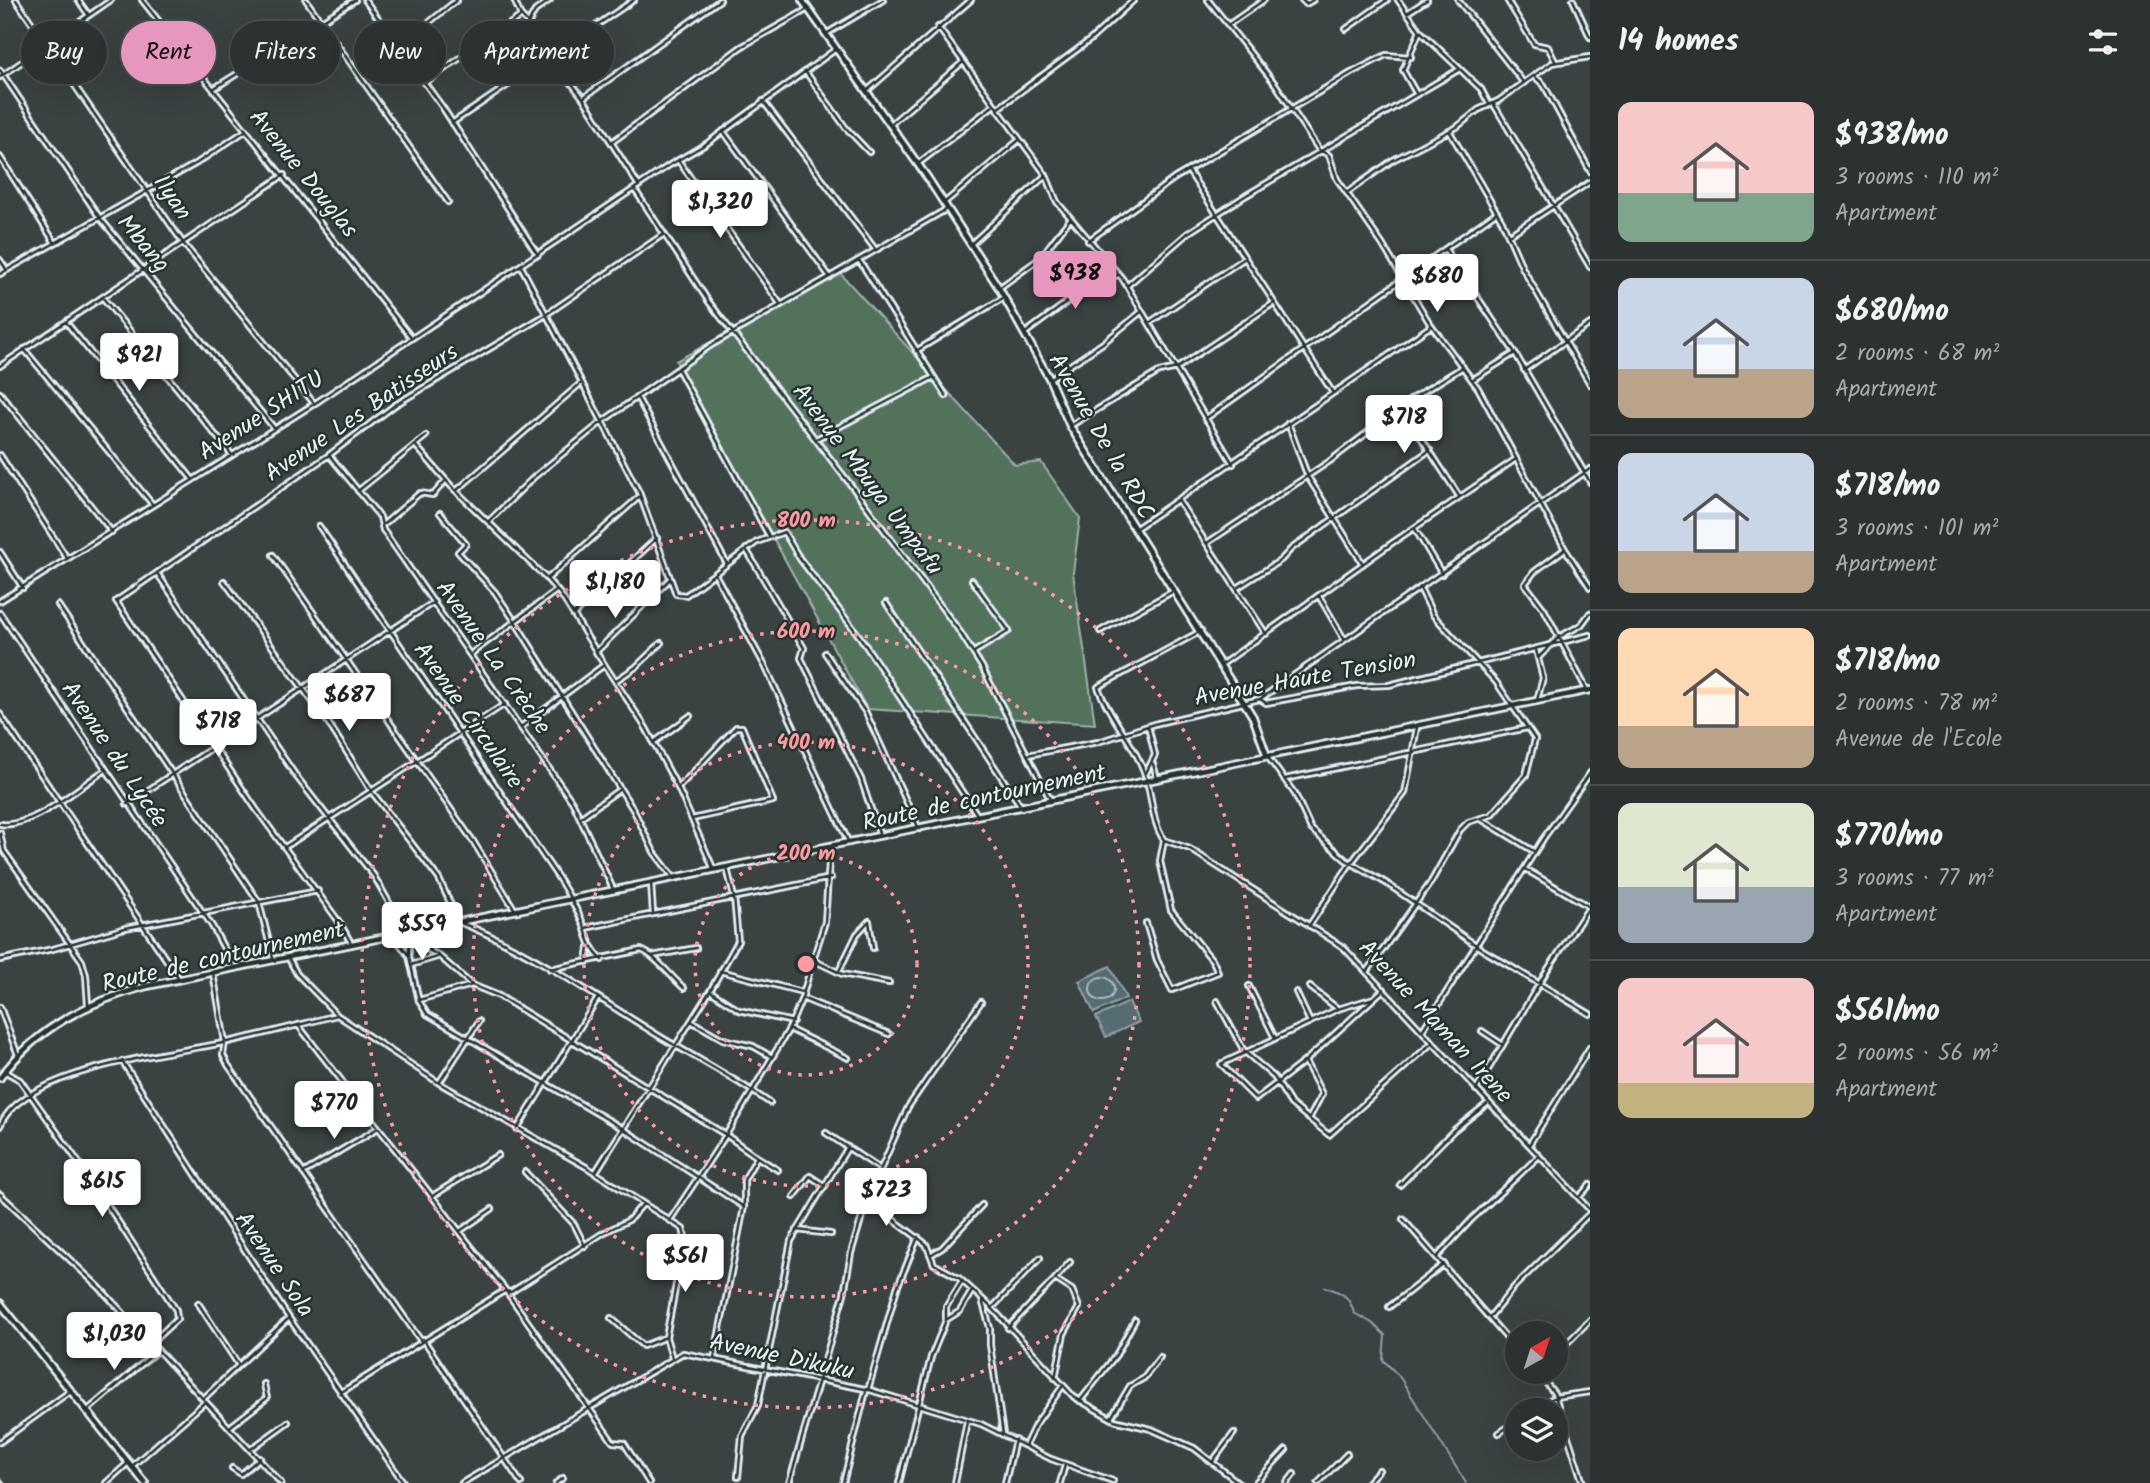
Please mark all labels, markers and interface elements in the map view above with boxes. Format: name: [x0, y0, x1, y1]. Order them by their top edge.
text: 14 homes: [1618, 18, 1739, 66]
chip: Buy: [21, 21, 107, 84]
chip: Rent: [121, 21, 216, 84]
chip: Filters: [230, 21, 340, 84]
chip: New: [354, 21, 446, 84]
chip: Apartment: [460, 21, 614, 84]
icon: filters: [2084, 23, 2122, 61]
street label: Avenue Douglas: [238, 101, 367, 247]
text: $938/mo: [1835, 112, 1949, 160]
icon: home: [1674, 130, 1758, 214]
text: 3 rooms · 110 m²: [1835, 160, 1998, 196]
street label: Ilyan: [142, 167, 202, 229]
pin: $1,320: [663, 180, 777, 240]
text: $1,320: [688, 185, 752, 221]
text: Apartment: [1835, 196, 1937, 232]
street label: Mbang: [106, 206, 179, 282]
pin: $938: [1034, 252, 1116, 311]
pin: $680: [1396, 254, 1478, 314]
text: $938: [1049, 256, 1101, 292]
text: $680: [1411, 259, 1463, 295]
text: $680/mo: [1835, 288, 1949, 336]
icon: home: [1674, 306, 1758, 390]
pin: $921: [98, 334, 180, 393]
street label: Avenue Les Batisseurs: [257, 334, 467, 493]
text: 2 rooms · 68 m²: [1835, 336, 1999, 372]
text: $921: [116, 338, 162, 374]
street label: Avenue De la RDC: [1037, 346, 1164, 527]
street label: Avenue SHITU: [191, 361, 333, 472]
text: Apartment: [1835, 372, 1937, 408]
street label: Avenue Mbuya Umpafu: [781, 375, 953, 585]
pin: $718: [1363, 396, 1445, 455]
text: $718: [1382, 400, 1427, 436]
text: $718/mo: [1835, 463, 1940, 511]
icon: home: [1674, 481, 1758, 565]
text: 800 m: [776, 505, 836, 538]
text: 3 rooms · 101 m²: [1835, 511, 1998, 547]
text: Apartment: [1835, 547, 1937, 583]
pin: $1,180: [558, 560, 672, 620]
text: $1,180: [586, 565, 644, 601]
street label: Avenue La Crèche: [425, 572, 561, 744]
text: 600 m: [777, 616, 835, 649]
street label: Avenue Circulaire: [402, 634, 533, 798]
text: $718/mo: [1835, 638, 1940, 686]
street label: Avenue Haute Tension: [1191, 641, 1419, 718]
icon: home: [1674, 656, 1758, 740]
street label: Avenue du Lycée: [50, 674, 178, 836]
pin: $687: [308, 674, 390, 733]
text: $687: [324, 678, 374, 714]
text: 2 rooms · 78 m²: [1835, 686, 1997, 722]
pin: $718: [177, 700, 259, 759]
text: $718: [196, 704, 241, 740]
text: Avenue de l'Ecole: [1835, 722, 2002, 758]
text: 400 m: [777, 727, 835, 760]
street label: Route de contournement: [859, 753, 1110, 843]
text: $770/mo: [1835, 813, 1943, 861]
icon: home: [1674, 831, 1758, 915]
text: 200 m: [776, 838, 836, 871]
text: 3 rooms · 77 m²: [1835, 861, 1994, 897]
text: Apartment: [1835, 897, 1937, 933]
pin: $559: [381, 902, 463, 962]
text: $559: [398, 907, 446, 943]
street label: Route de contournement: [98, 910, 349, 1004]
street label: Avenue Maman Irene: [1348, 931, 1522, 1113]
centre of rings: [794, 952, 818, 976]
text: $561/mo: [1835, 988, 1940, 1036]
icon: home: [1674, 1006, 1758, 1090]
text: 2 rooms · 56 m²: [1835, 1036, 1998, 1072]
text: Apartment: [1835, 1072, 1937, 1108]
pin: $770: [293, 1082, 375, 1141]
text: $770: [310, 1086, 358, 1122]
pin: $615: [61, 1160, 143, 1219]
text: $615: [80, 1164, 124, 1200]
pin: $723: [845, 1168, 927, 1228]
text: $723: [861, 1173, 911, 1209]
street label: Avenue Sola: [224, 1204, 324, 1326]
pin: $561: [644, 1234, 726, 1294]
text: $561: [663, 1239, 707, 1275]
pin: $1,030: [57, 1312, 171, 1372]
text: $1,030: [83, 1317, 145, 1353]
north arrow: [1505, 1321, 1568, 1384]
map controls: [1505, 1321, 1568, 1461]
street label: Avenue Dikuku: [706, 1323, 858, 1392]
button: layers: [1505, 1398, 1568, 1461]

